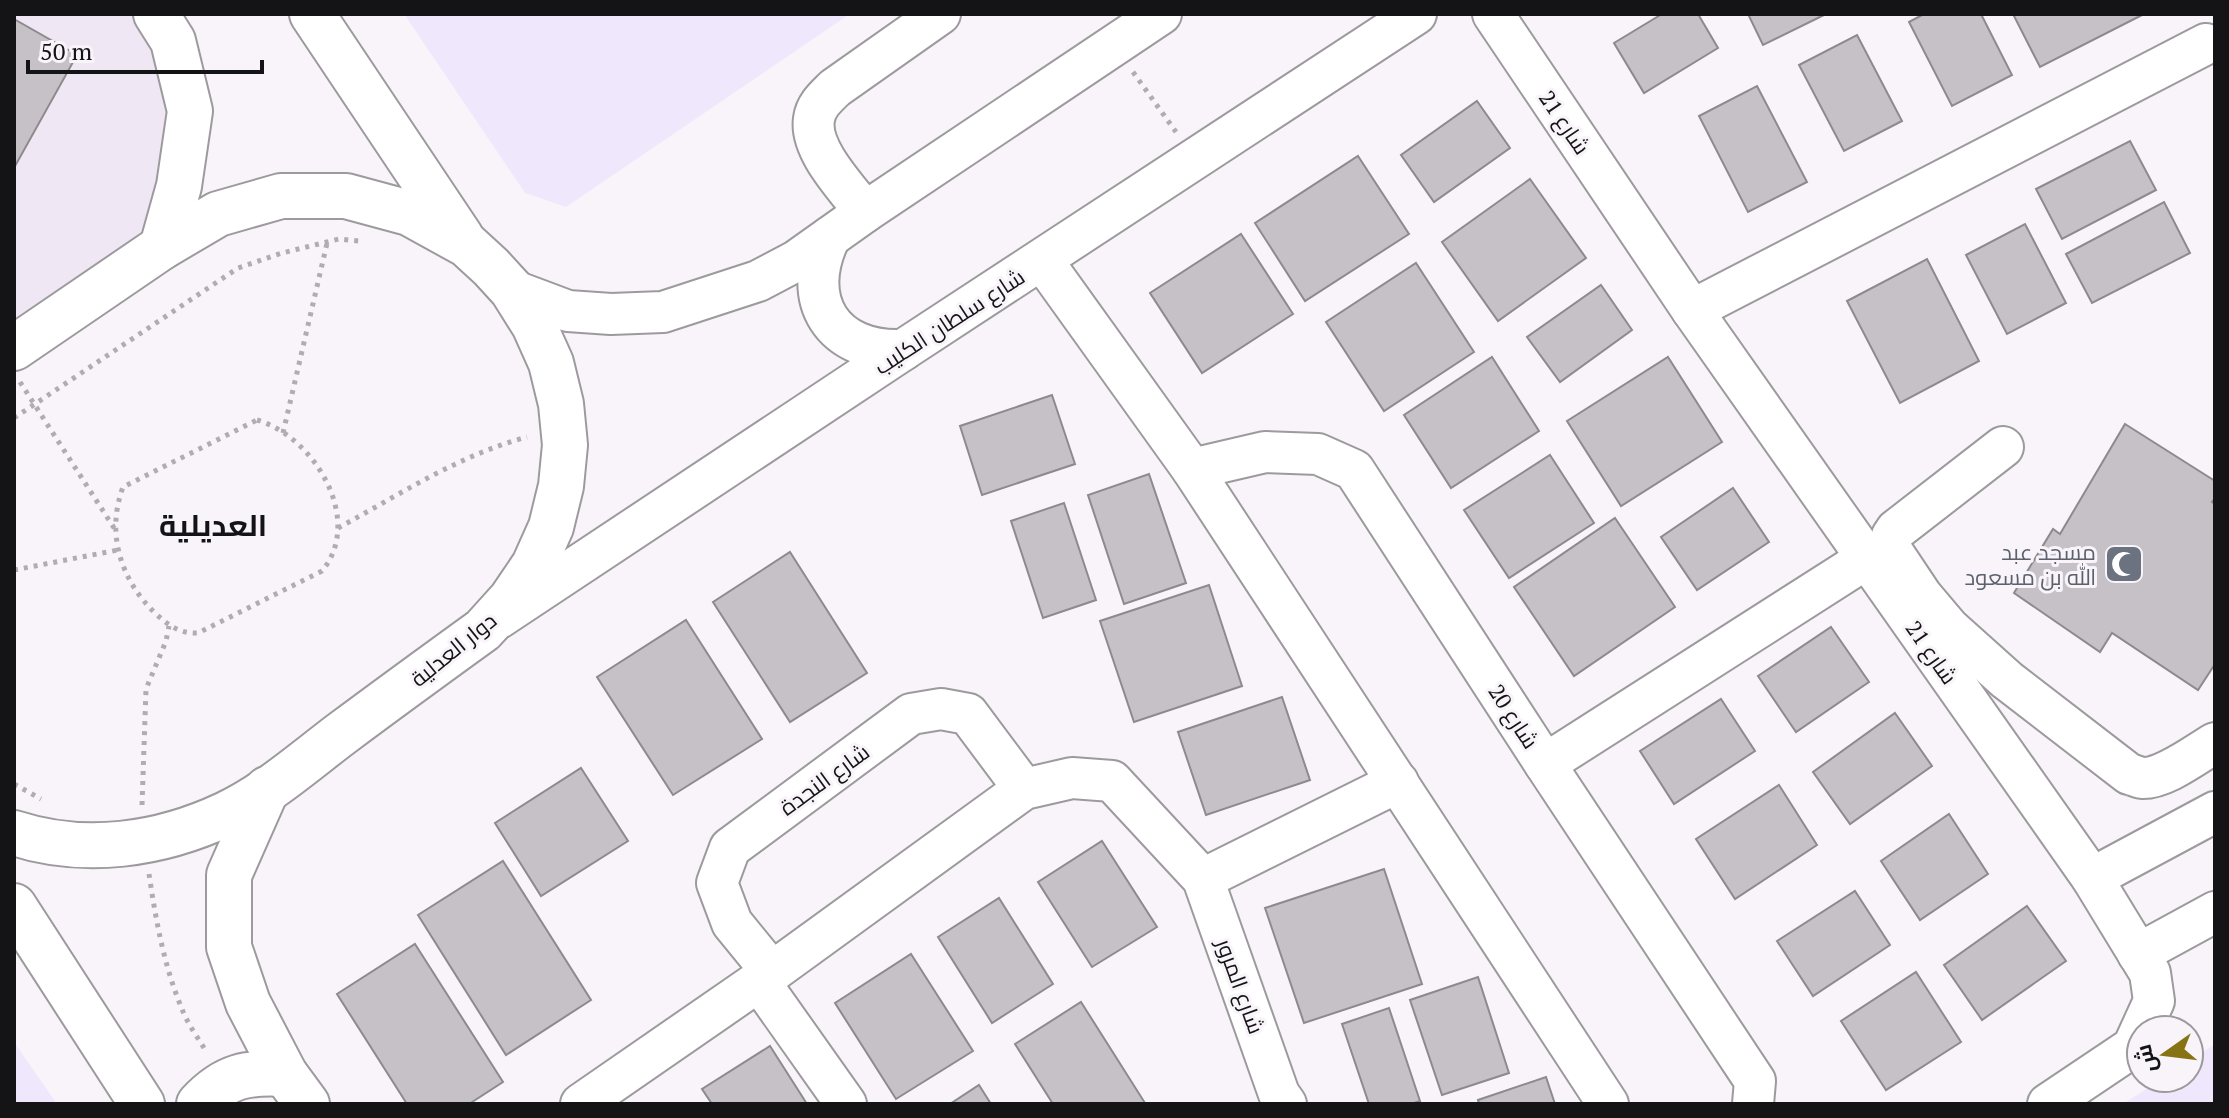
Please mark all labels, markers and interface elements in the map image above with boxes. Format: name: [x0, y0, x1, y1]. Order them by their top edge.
scale bar: [28, 24, 262, 74]
text: 50 m: [40, 35, 92, 67]
street label: شارع 21: [1532, 84, 1597, 160]
street label: شارع سلطان الكليب: [868, 262, 1030, 381]
district label: العديلية: [159, 505, 267, 545]
place label: مسجد عبد الله بن مسعود: [1965, 537, 2096, 591]
mosque icon: مسجد عبد الله بن مسعود: [2103, 543, 2145, 585]
street label: دوار العدلية: [404, 605, 502, 693]
street label: شارع 21: [1899, 614, 1964, 690]
street label: شارع 20: [1482, 678, 1546, 754]
street label: شارع النجدة: [773, 737, 875, 822]
street label: شارع المرور: [1209, 933, 1272, 1038]
north arrow: [2125, 1014, 2205, 1094]
text: ش: [2128, 1042, 2163, 1076]

